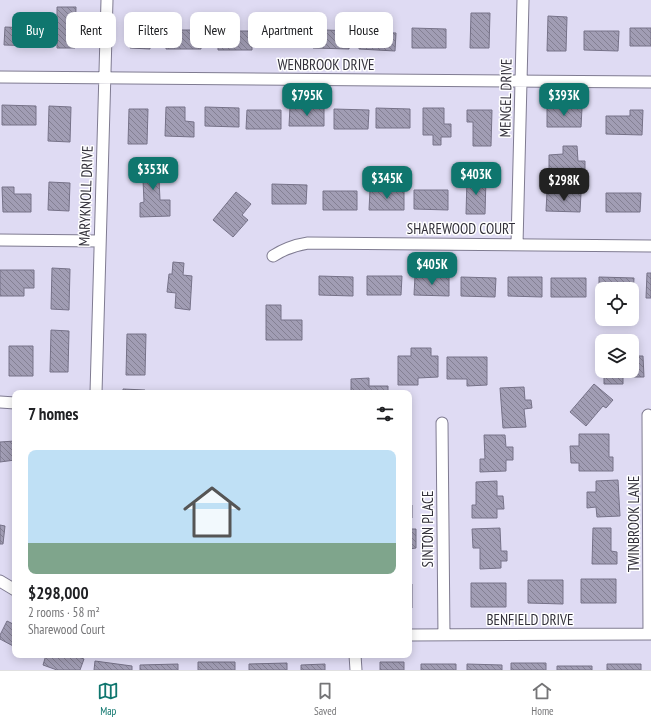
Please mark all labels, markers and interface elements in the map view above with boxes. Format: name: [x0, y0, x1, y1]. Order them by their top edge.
chip: Buy: [12, 12, 58, 48]
chip: Rent: [66, 12, 116, 48]
chip: Filters: [124, 12, 182, 48]
chip: New: [190, 12, 240, 48]
chip: Apartment: [248, 12, 327, 48]
chip: House: [335, 12, 393, 48]
street label: WENBROOK DRIVE: [277, 55, 375, 74]
street label: MENGEL DRIVE: [495, 58, 516, 138]
pin: $795K: [279, 83, 335, 117]
pin: $393K: [536, 83, 592, 117]
text: $795K: [291, 87, 323, 104]
text: $393K: [548, 87, 580, 104]
street label: MARYKNOLL DRIVE: [74, 145, 97, 247]
pin: $353K: [125, 157, 181, 191]
text: $353K: [137, 161, 169, 178]
pin: $403K: [448, 162, 504, 196]
pin: $345K: [359, 166, 415, 200]
text: $403K: [460, 166, 492, 183]
pin: $298K: [536, 168, 592, 202]
text: $345K: [371, 170, 403, 187]
text: $298K: [548, 172, 580, 189]
street label: SHAREWOOD COURT: [407, 219, 515, 238]
pin: $405K: [404, 252, 460, 286]
text: $405K: [416, 256, 448, 273]
map controls: [595, 282, 639, 378]
button: locate: [595, 282, 639, 326]
button: layers: [595, 334, 639, 378]
text: 7 homes: [28, 403, 79, 425]
icon: filters: [374, 403, 396, 425]
icon: home: [176, 476, 248, 548]
street label: TWINBROOK LANE: [624, 476, 643, 572]
street label: SINTON PLACE: [418, 491, 437, 567]
text: $298,000: [28, 582, 89, 604]
text: 2 rooms · 58 m²: [28, 604, 100, 621]
street label: BENFIELD DRIVE: [487, 610, 573, 629]
text: Sharewood Court: [28, 621, 105, 638]
tab: Map: [97, 680, 119, 718]
tab: Saved: [314, 680, 337, 718]
tab: Home: [531, 680, 554, 718]

